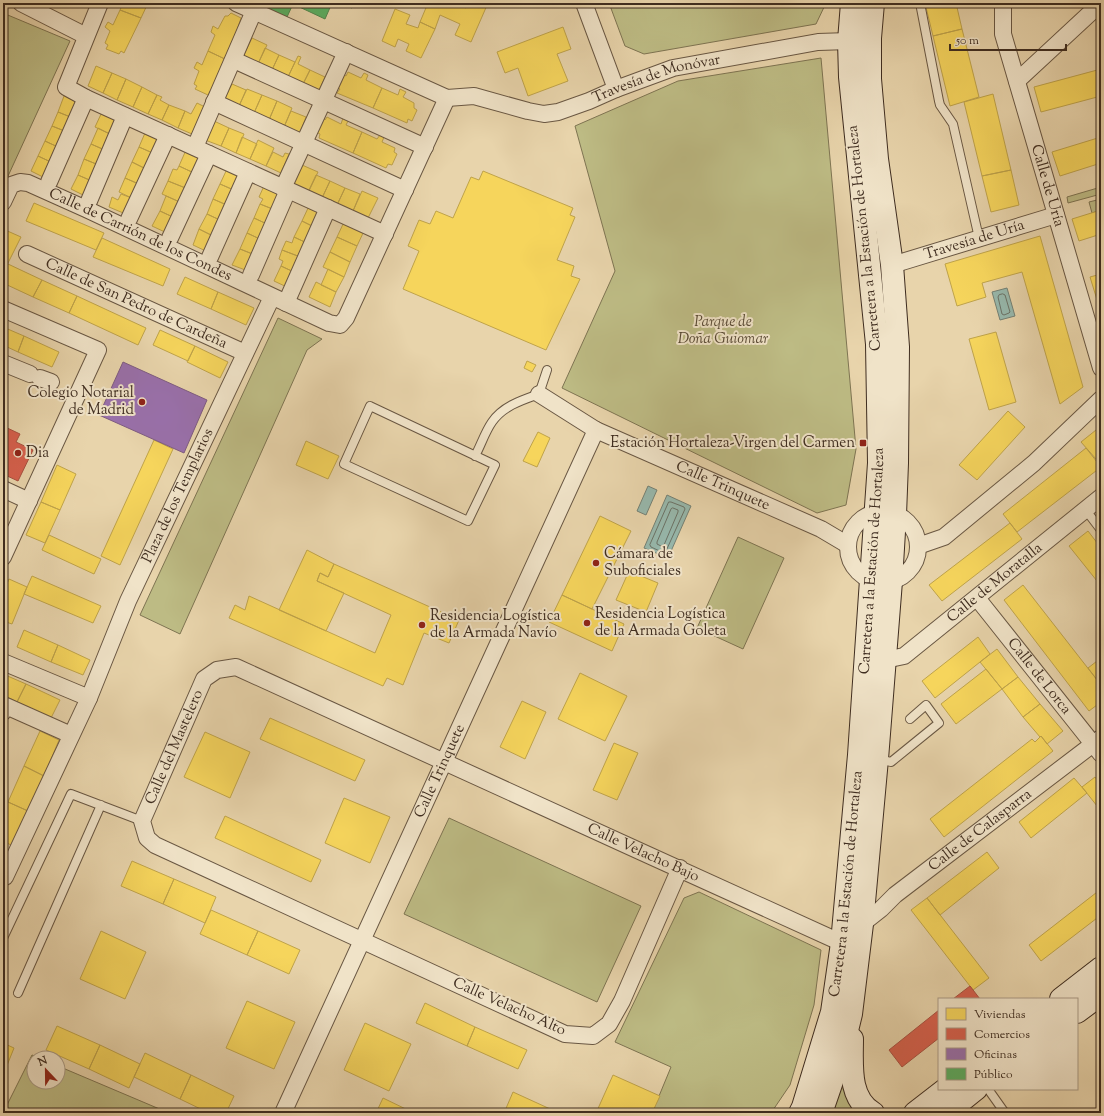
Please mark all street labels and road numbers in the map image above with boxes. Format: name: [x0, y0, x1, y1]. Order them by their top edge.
street label: Travesía de Monóvar: [589, 49, 722, 109]
street label: Carretera a la Estación de Hortaleza: [843, 124, 887, 352]
street label: Calle de Uría: [1025, 142, 1070, 229]
street label: Calle de Carrión de los Condes: [45, 183, 235, 287]
street label: Travesía de Uría: [922, 215, 1027, 265]
street label: Calle de San Pedro de Cardeña: [42, 253, 231, 354]
street label: Plaza de los Templarios: [137, 425, 219, 567]
street label: Carretera a la Estación de Hortaleza: [854, 447, 890, 675]
street label: Calle Trinquete: [672, 456, 773, 516]
street label: Calle de Moratalla: [942, 538, 1047, 628]
street label: Calle de Lorca: [1002, 634, 1076, 719]
street label: Calle del Mastelero: [140, 686, 209, 808]
street label: Calle Trinquete: [409, 721, 470, 821]
street label: Carretera a la Estación de Hortaleza: [824, 770, 868, 998]
street label: Calle de Calasparra: [924, 784, 1036, 876]
street label: Calle Velacho Bajo: [584, 818, 703, 887]
street label: Calle Velacho Alto: [449, 973, 569, 1041]

